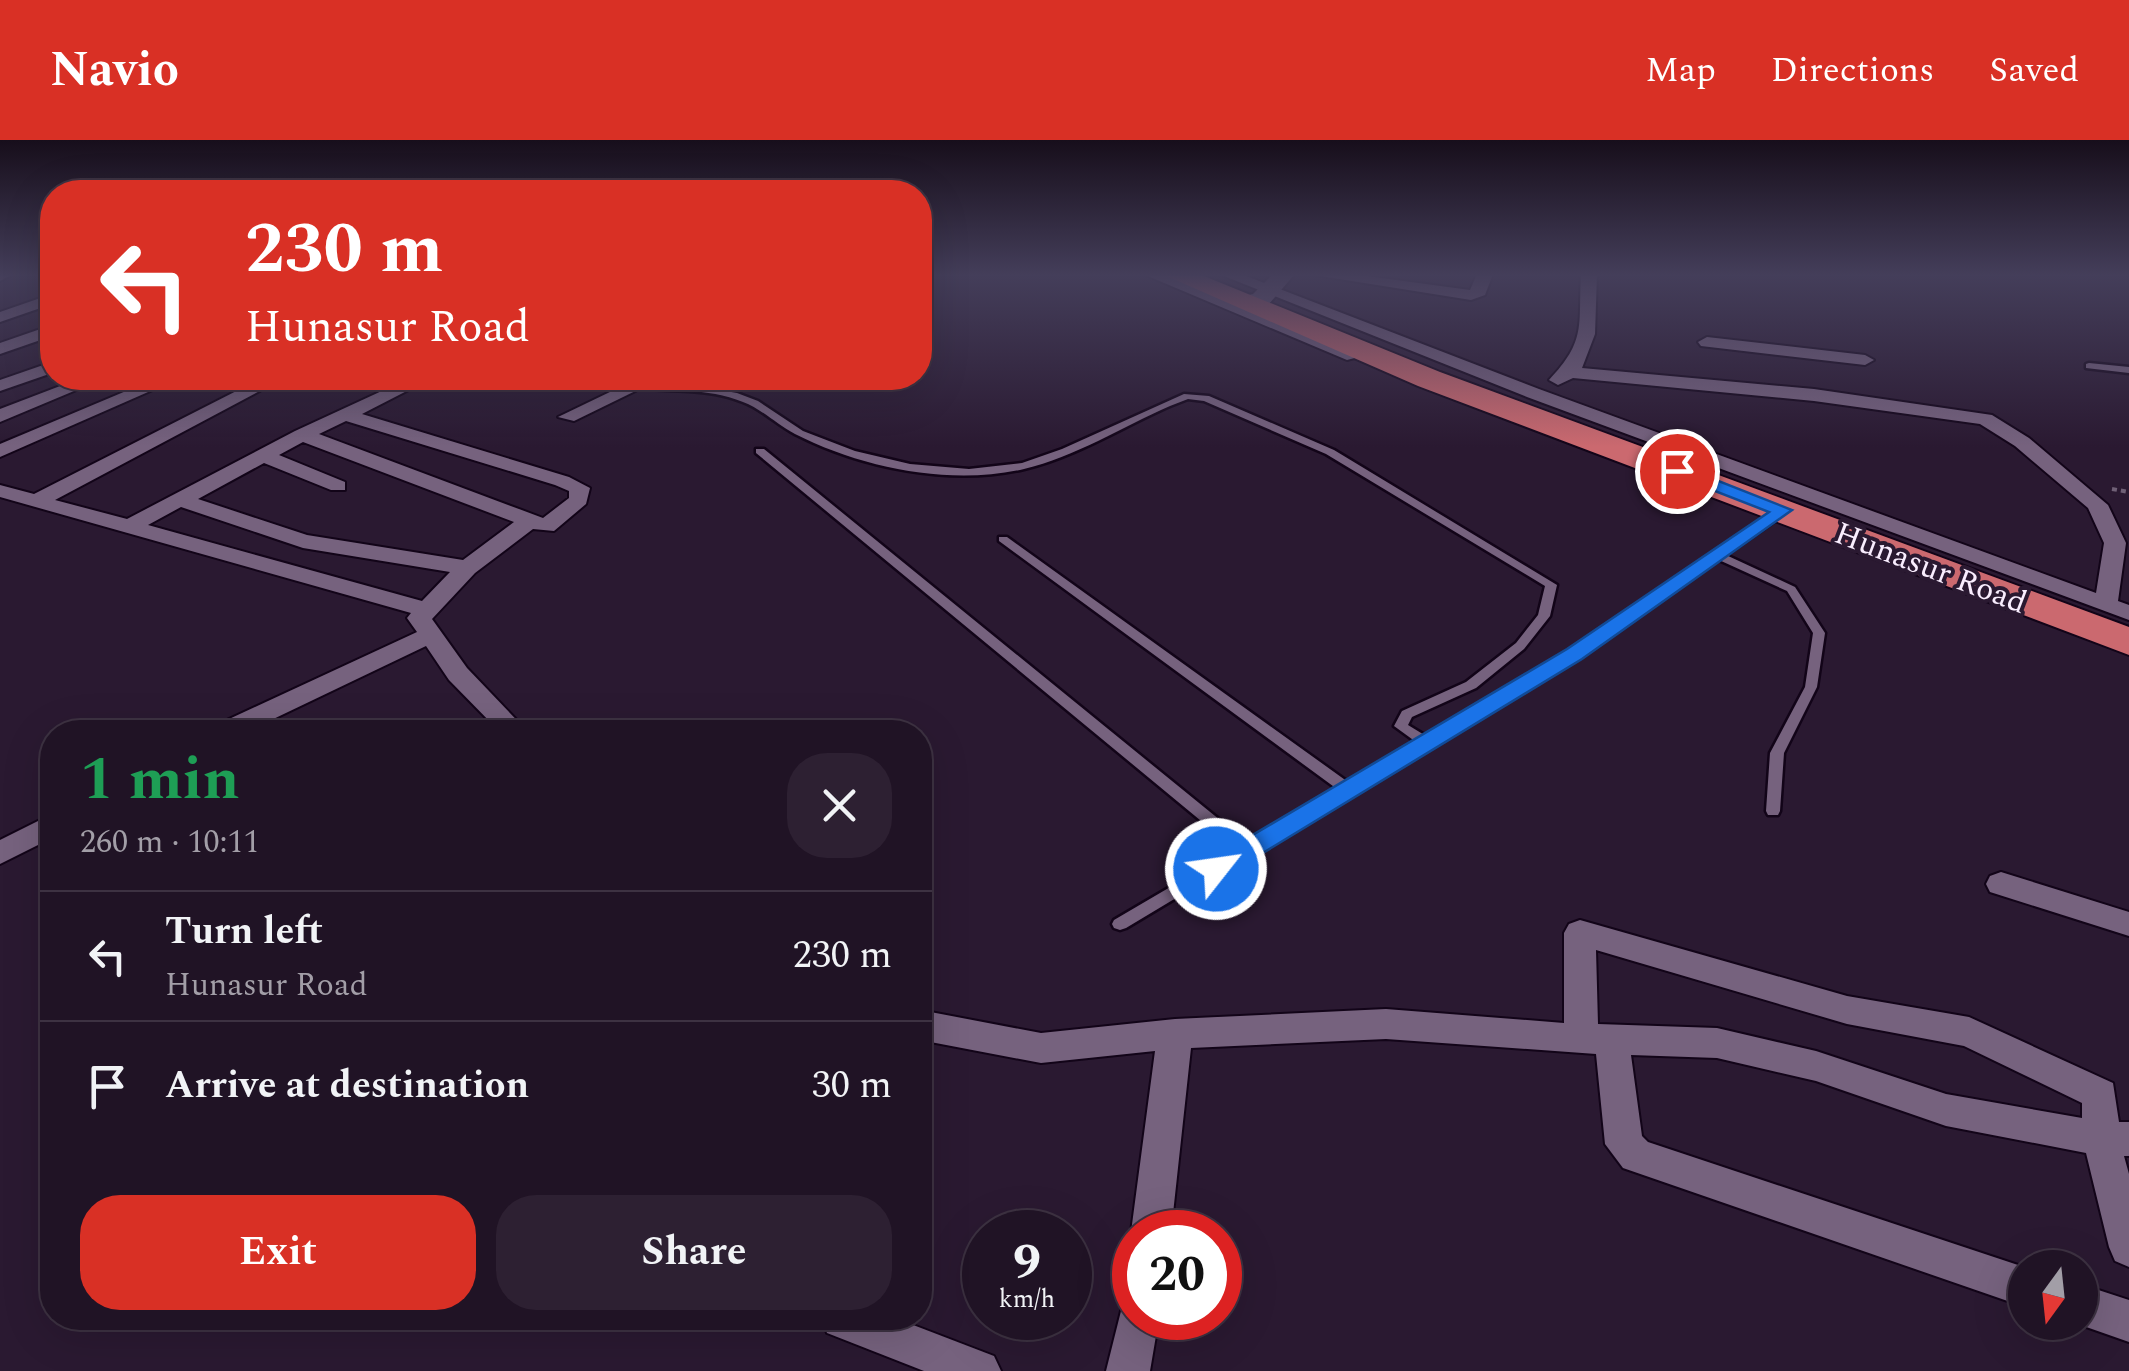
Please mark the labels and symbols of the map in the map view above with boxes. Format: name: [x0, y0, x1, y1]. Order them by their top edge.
pin: [1635, 429, 1720, 514]
street label: Hunasur Road: [1827, 509, 2034, 628]
position arrow: [1164, 817, 1268, 921]
speed limit sign: 20: [1112, 1210, 1242, 1340]
north arrow: [2008, 1250, 2098, 1340]

